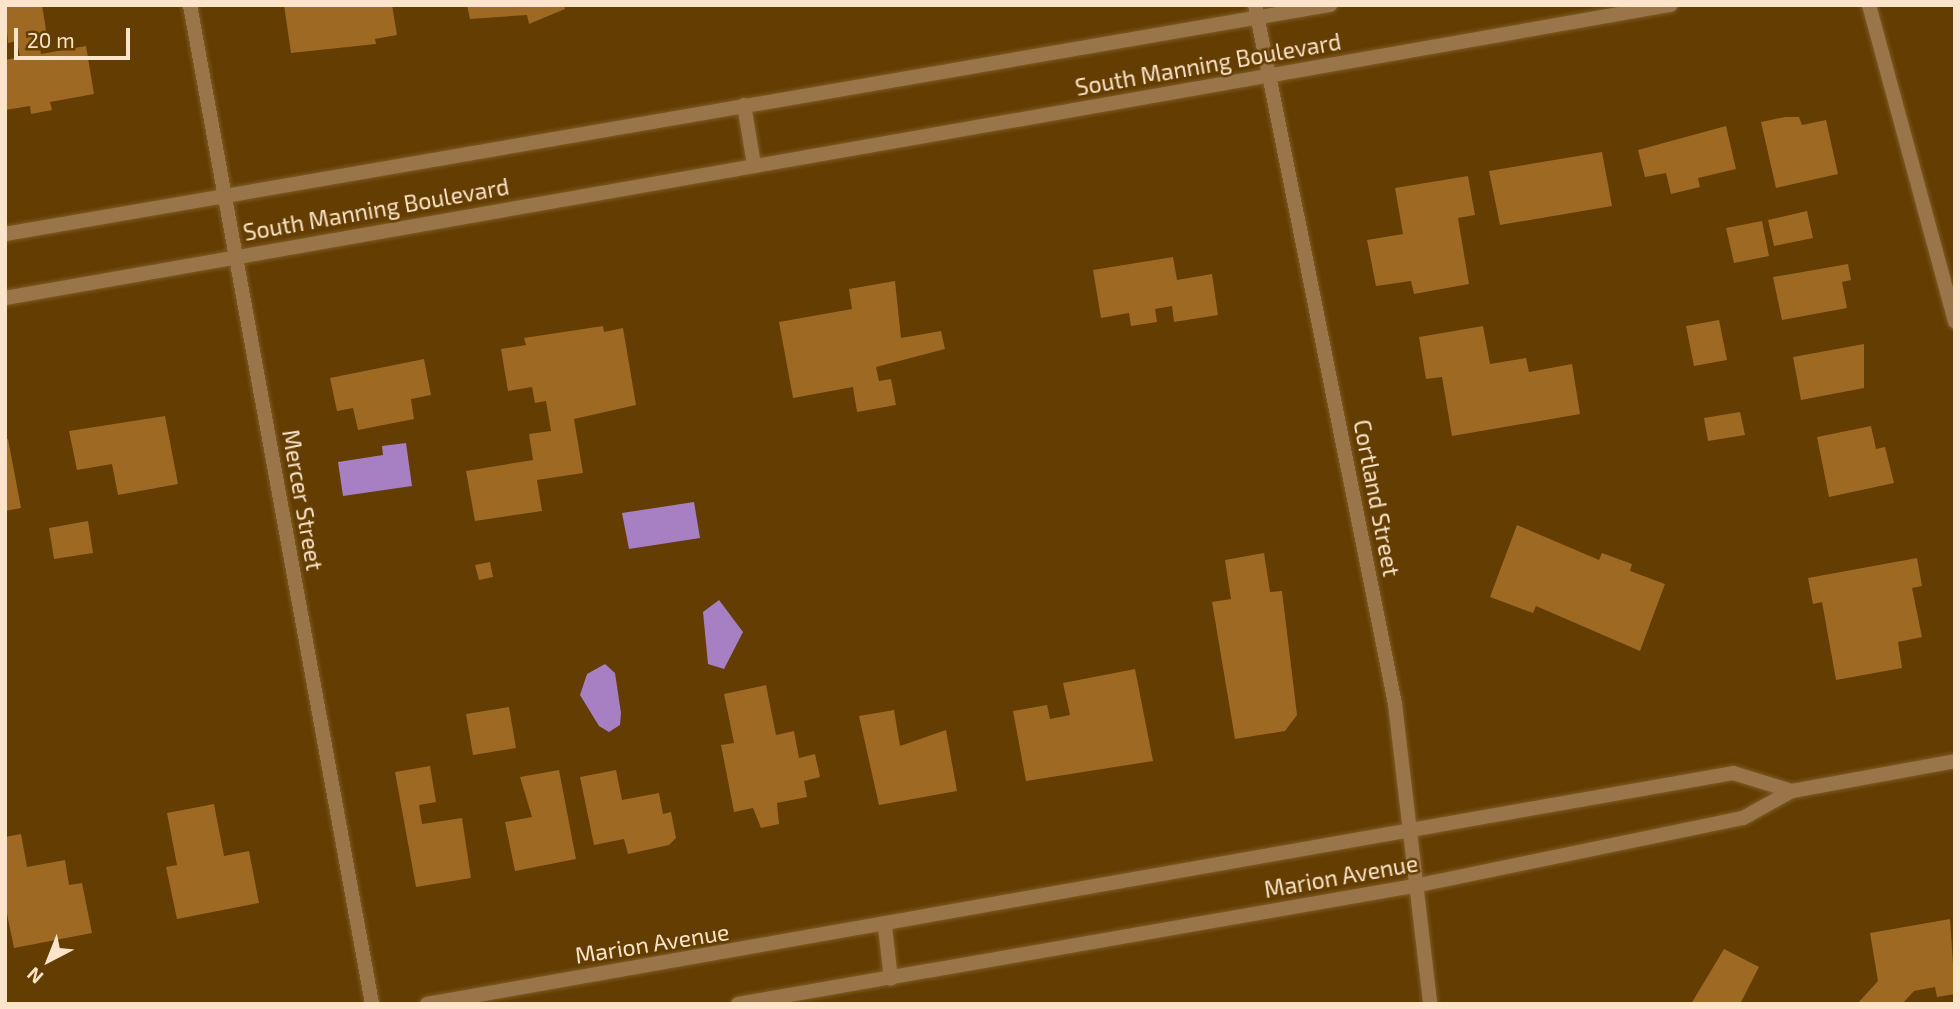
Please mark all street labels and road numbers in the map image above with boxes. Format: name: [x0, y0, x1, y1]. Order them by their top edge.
street label: South Manning Boulevard: [1073, 27, 1343, 101]
street label: South Manning Boulevard: [241, 172, 511, 246]
street label: Cortland Street: [1348, 417, 1406, 579]
street label: Mercer Street: [277, 427, 329, 573]
street label: Marion Avenue: [1262, 849, 1420, 903]
street label: Marion Avenue: [573, 917, 731, 969]

